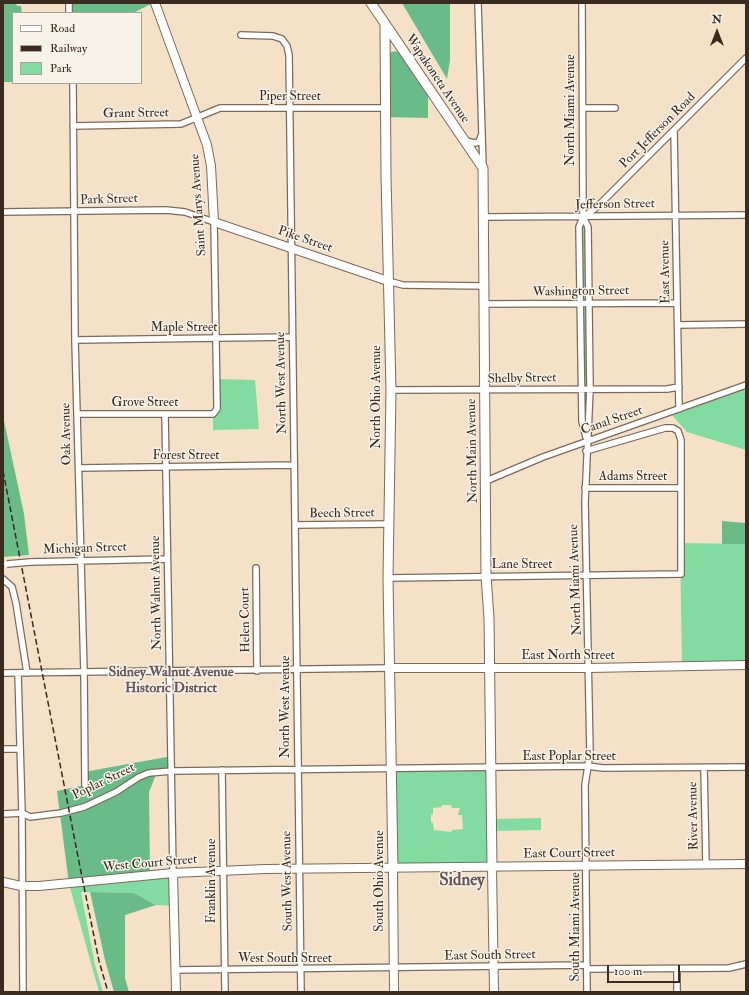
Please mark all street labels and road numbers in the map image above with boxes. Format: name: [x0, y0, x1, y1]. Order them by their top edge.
street label: Wapakoneta Avenue: [402, 32, 472, 126]
street label: North Miami Avenue: [563, 54, 579, 166]
street label: Piper Street: [259, 89, 321, 105]
street label: Port Jefferson Road: [617, 90, 699, 172]
street label: Grant Street: [103, 106, 169, 122]
street label: Saint Marys Avenue: [188, 153, 210, 257]
street label: Park Street: [80, 191, 138, 209]
street label: Jefferson Street: [575, 197, 655, 213]
street label: Pike Street: [276, 223, 334, 257]
street label: East Avenue: [658, 240, 674, 304]
street label: Washington Street: [533, 283, 629, 301]
street label: Maple Street: [150, 320, 218, 336]
street label: North West Avenue: [273, 332, 291, 434]
street label: North Ohio Avenue: [369, 345, 385, 449]
street label: Shelby Street: [487, 371, 557, 387]
street label: Grove Street: [112, 395, 178, 411]
street label: North Main Avenue: [464, 399, 482, 503]
street label: Oak Avenue: [59, 403, 75, 465]
street label: Canal Street: [579, 403, 645, 439]
street label: Forest Street: [152, 448, 220, 464]
street label: Adams Street: [599, 469, 667, 485]
street label: Beech Street: [309, 506, 375, 522]
street label: North Miami Avenue: [566, 524, 586, 636]
street label: North Walnut Avenue: [148, 535, 166, 651]
street label: Michigan Street: [43, 540, 127, 558]
street label: Lane Street: [492, 557, 552, 573]
street label: Helen Court: [238, 587, 254, 653]
street label: East North Street: [521, 648, 615, 664]
street label: North West Avenue: [278, 656, 294, 758]
street label: East Poplar Street: [522, 749, 616, 765]
street label: Poplar Street: [70, 760, 138, 804]
street label: River Avenue: [686, 781, 702, 851]
street label: South Ohio Avenue: [372, 830, 388, 932]
street label: South West Avenue: [279, 831, 297, 931]
street label: Franklin Avenue: [204, 839, 220, 923]
street label: East Court Street: [523, 845, 615, 863]
street label: West Court Street: [102, 852, 198, 876]
street label: South Miami Avenue: [568, 872, 584, 982]
street label: East South Street: [444, 947, 536, 965]
street label: West South Street: [238, 951, 332, 967]

